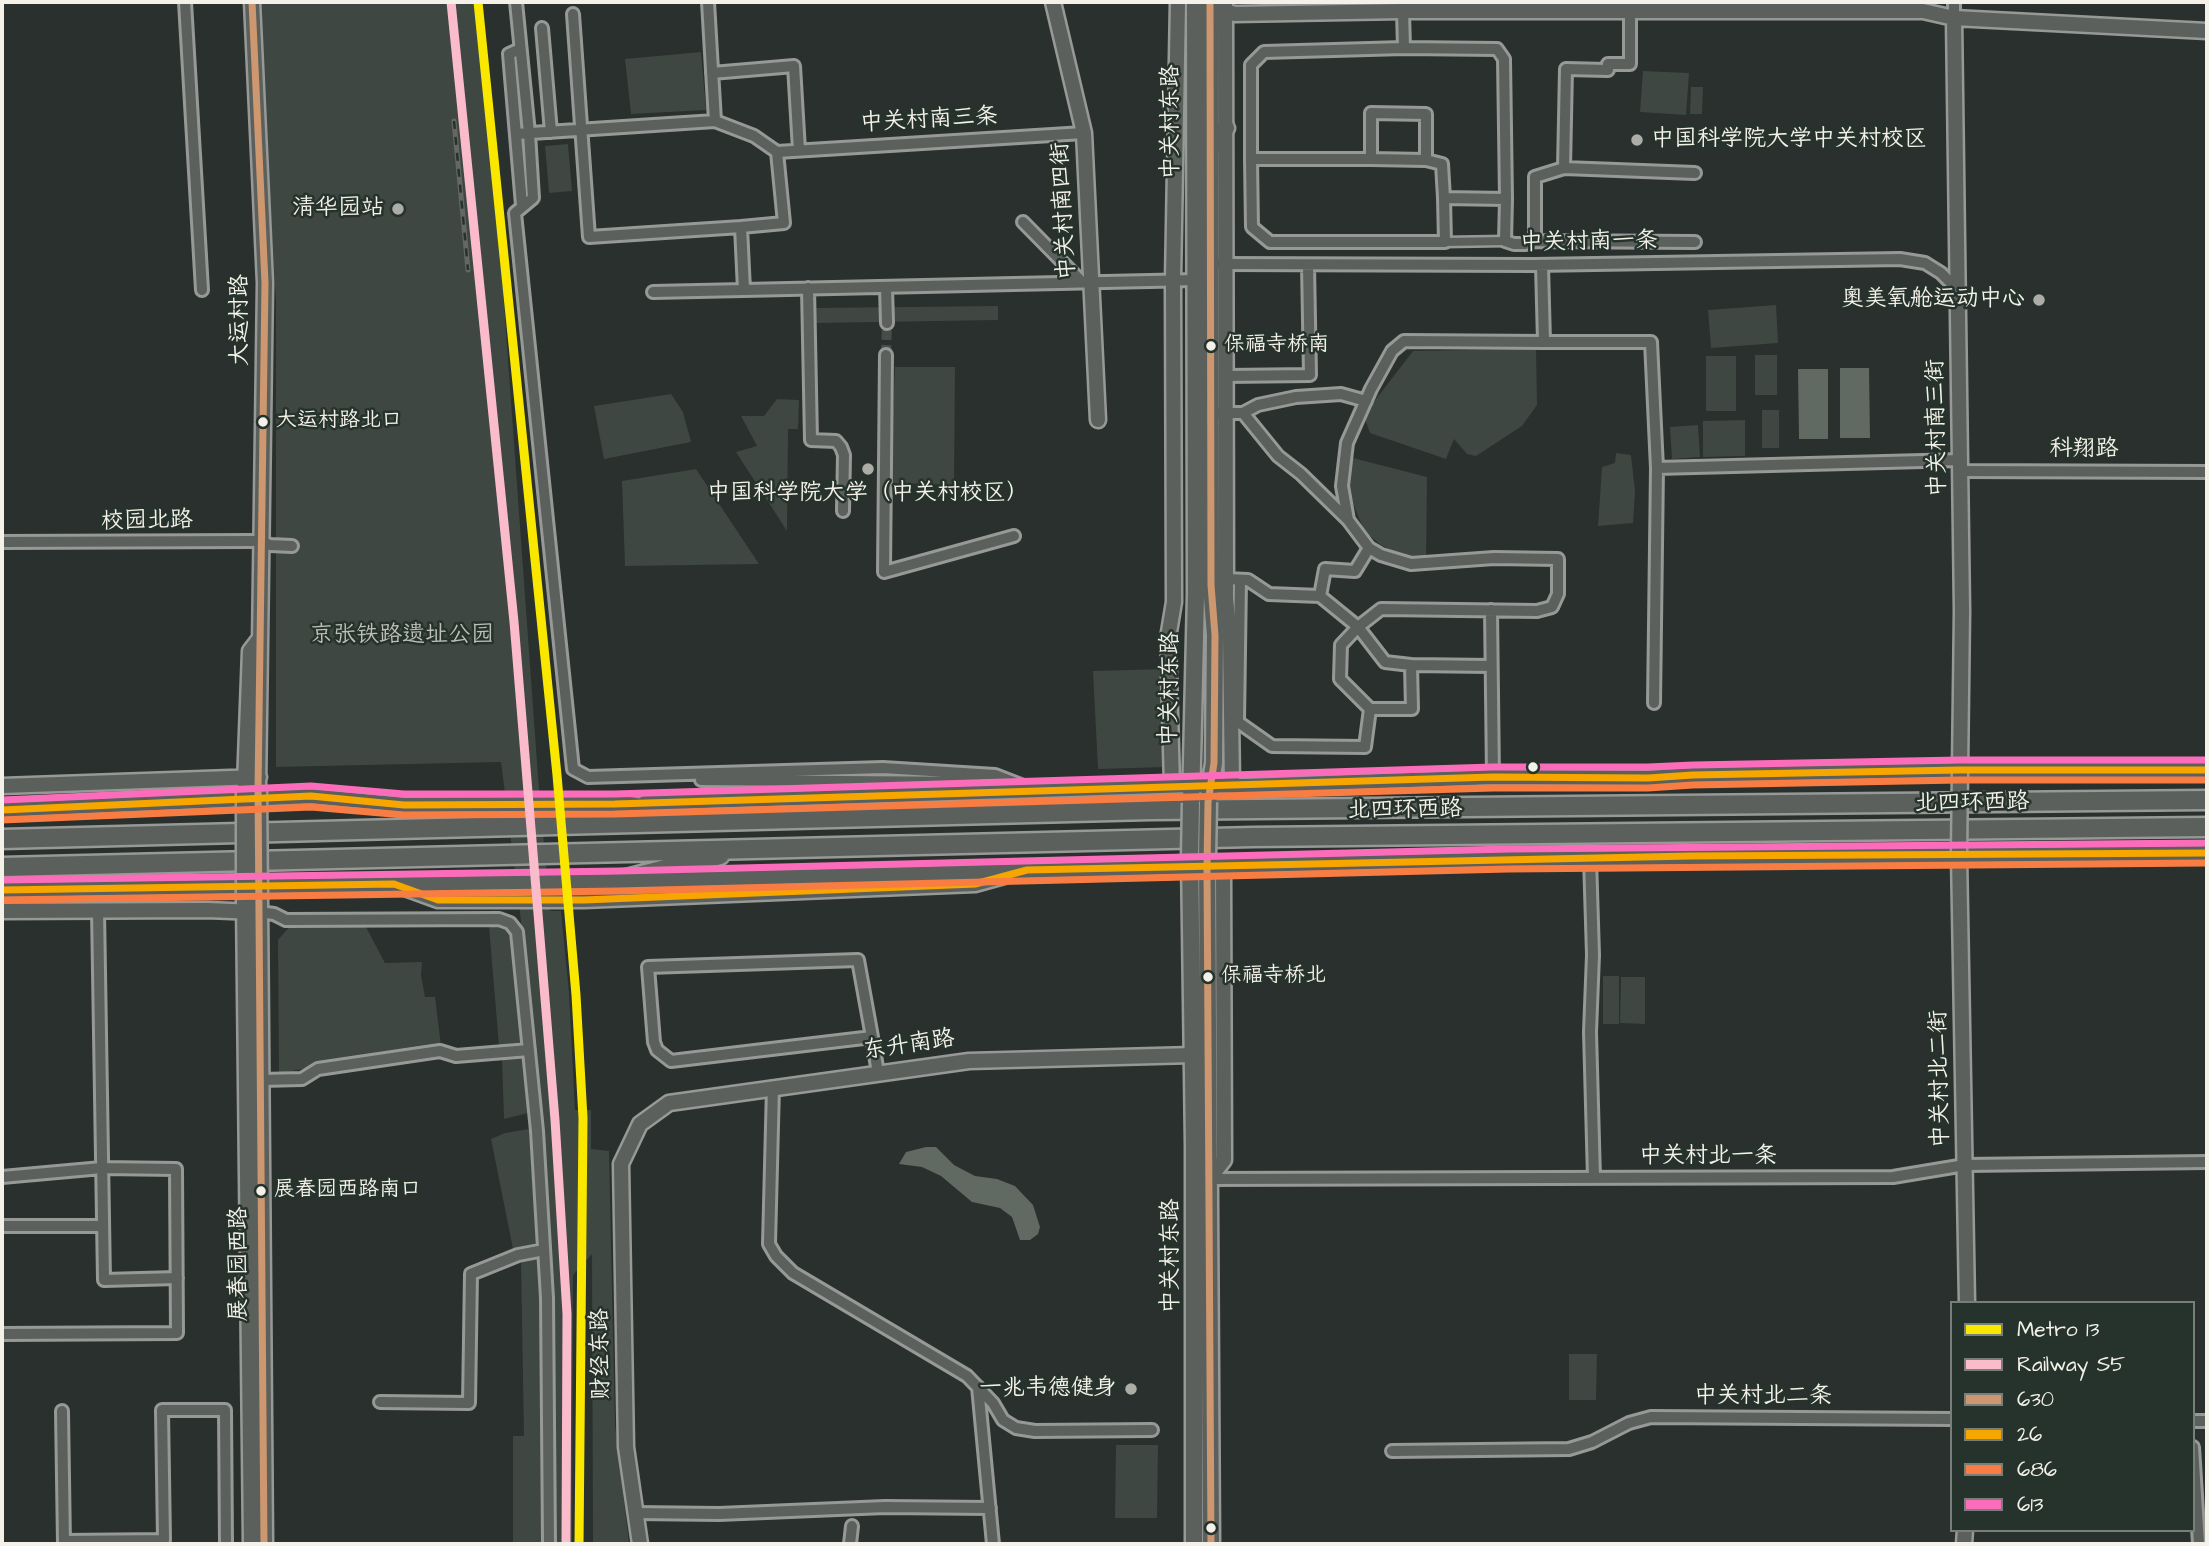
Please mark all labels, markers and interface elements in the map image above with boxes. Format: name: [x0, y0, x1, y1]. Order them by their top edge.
street label: 中关村东路: [1158, 65, 1186, 179]
street label: 中关村南三条: [859, 104, 999, 138]
place label: 中国科学院大学中关村校区: [1651, 126, 1927, 154]
marker: 中国科学院大学中关村校区: [1629, 132, 1645, 148]
street label: 中关村南四街: [1048, 141, 1082, 281]
place label: 清华园站: [292, 195, 384, 223]
marker: 清华园站: [390, 201, 406, 217]
street label: 中关村南一条: [1520, 228, 1658, 258]
street label: 大运村路: [227, 274, 255, 366]
place label: 奥美氧舱运动中心: [1841, 286, 2025, 314]
marker: 奥美氧舱运动中心: [2031, 292, 2047, 308]
place label: 保福寺桥南: [1224, 333, 1329, 359]
marker: 保福寺桥南: [1204, 339, 1218, 353]
street label: 中关村南三街: [1923, 359, 1953, 497]
place label: 大运村路北口: [276, 409, 402, 435]
marker: 大运村路北口: [256, 415, 270, 429]
street label: 科翔路: [2050, 436, 2118, 464]
marker: 中国科学院大学（中关村校区）: [860, 461, 876, 477]
place label: 中国科学院大学（中关村校区）: [707, 480, 1029, 508]
street label: 校园北路: [101, 507, 193, 537]
park label: 京张铁路遗址公园: [310, 622, 494, 650]
street label: 中关村东路: [1156, 631, 1186, 747]
unlabelled marker: [1526, 760, 1540, 774]
street label: 北四环西路: [1914, 789, 2030, 819]
street label: 北四环西路: [1347, 796, 1463, 826]
place label: 保福寺桥北: [1221, 964, 1326, 990]
marker: 保福寺桥北: [1201, 970, 1215, 984]
street label: 中关村北二街: [1926, 1010, 1956, 1148]
street label: 东升南路: [862, 1026, 956, 1066]
street label: 中关村北一条: [1639, 1143, 1777, 1171]
place label: 展春园西路南口: [274, 1178, 421, 1204]
marker: 展春园西路南口: [254, 1184, 268, 1198]
street label: 中关村东路: [1158, 1199, 1186, 1313]
street label: 展春园西路: [226, 1207, 254, 1321]
legend: [1950, 1301, 2195, 1532]
street label: 财经东路: [587, 1308, 617, 1400]
text: Metro 13: [2017, 1315, 2099, 1344]
text: Railway S5: [2017, 1350, 2125, 1379]
place label: 一兆韦德健身: [979, 1375, 1117, 1403]
marker: 一兆韦德健身: [1123, 1381, 1139, 1397]
street label: 中关村北二条: [1694, 1383, 1832, 1411]
text: 630: [2017, 1385, 2054, 1414]
text: 26: [2017, 1420, 2042, 1449]
text: 686: [2017, 1455, 2057, 1484]
text: 613: [2017, 1490, 2044, 1519]
unlabelled marker: [1204, 1521, 1218, 1535]

